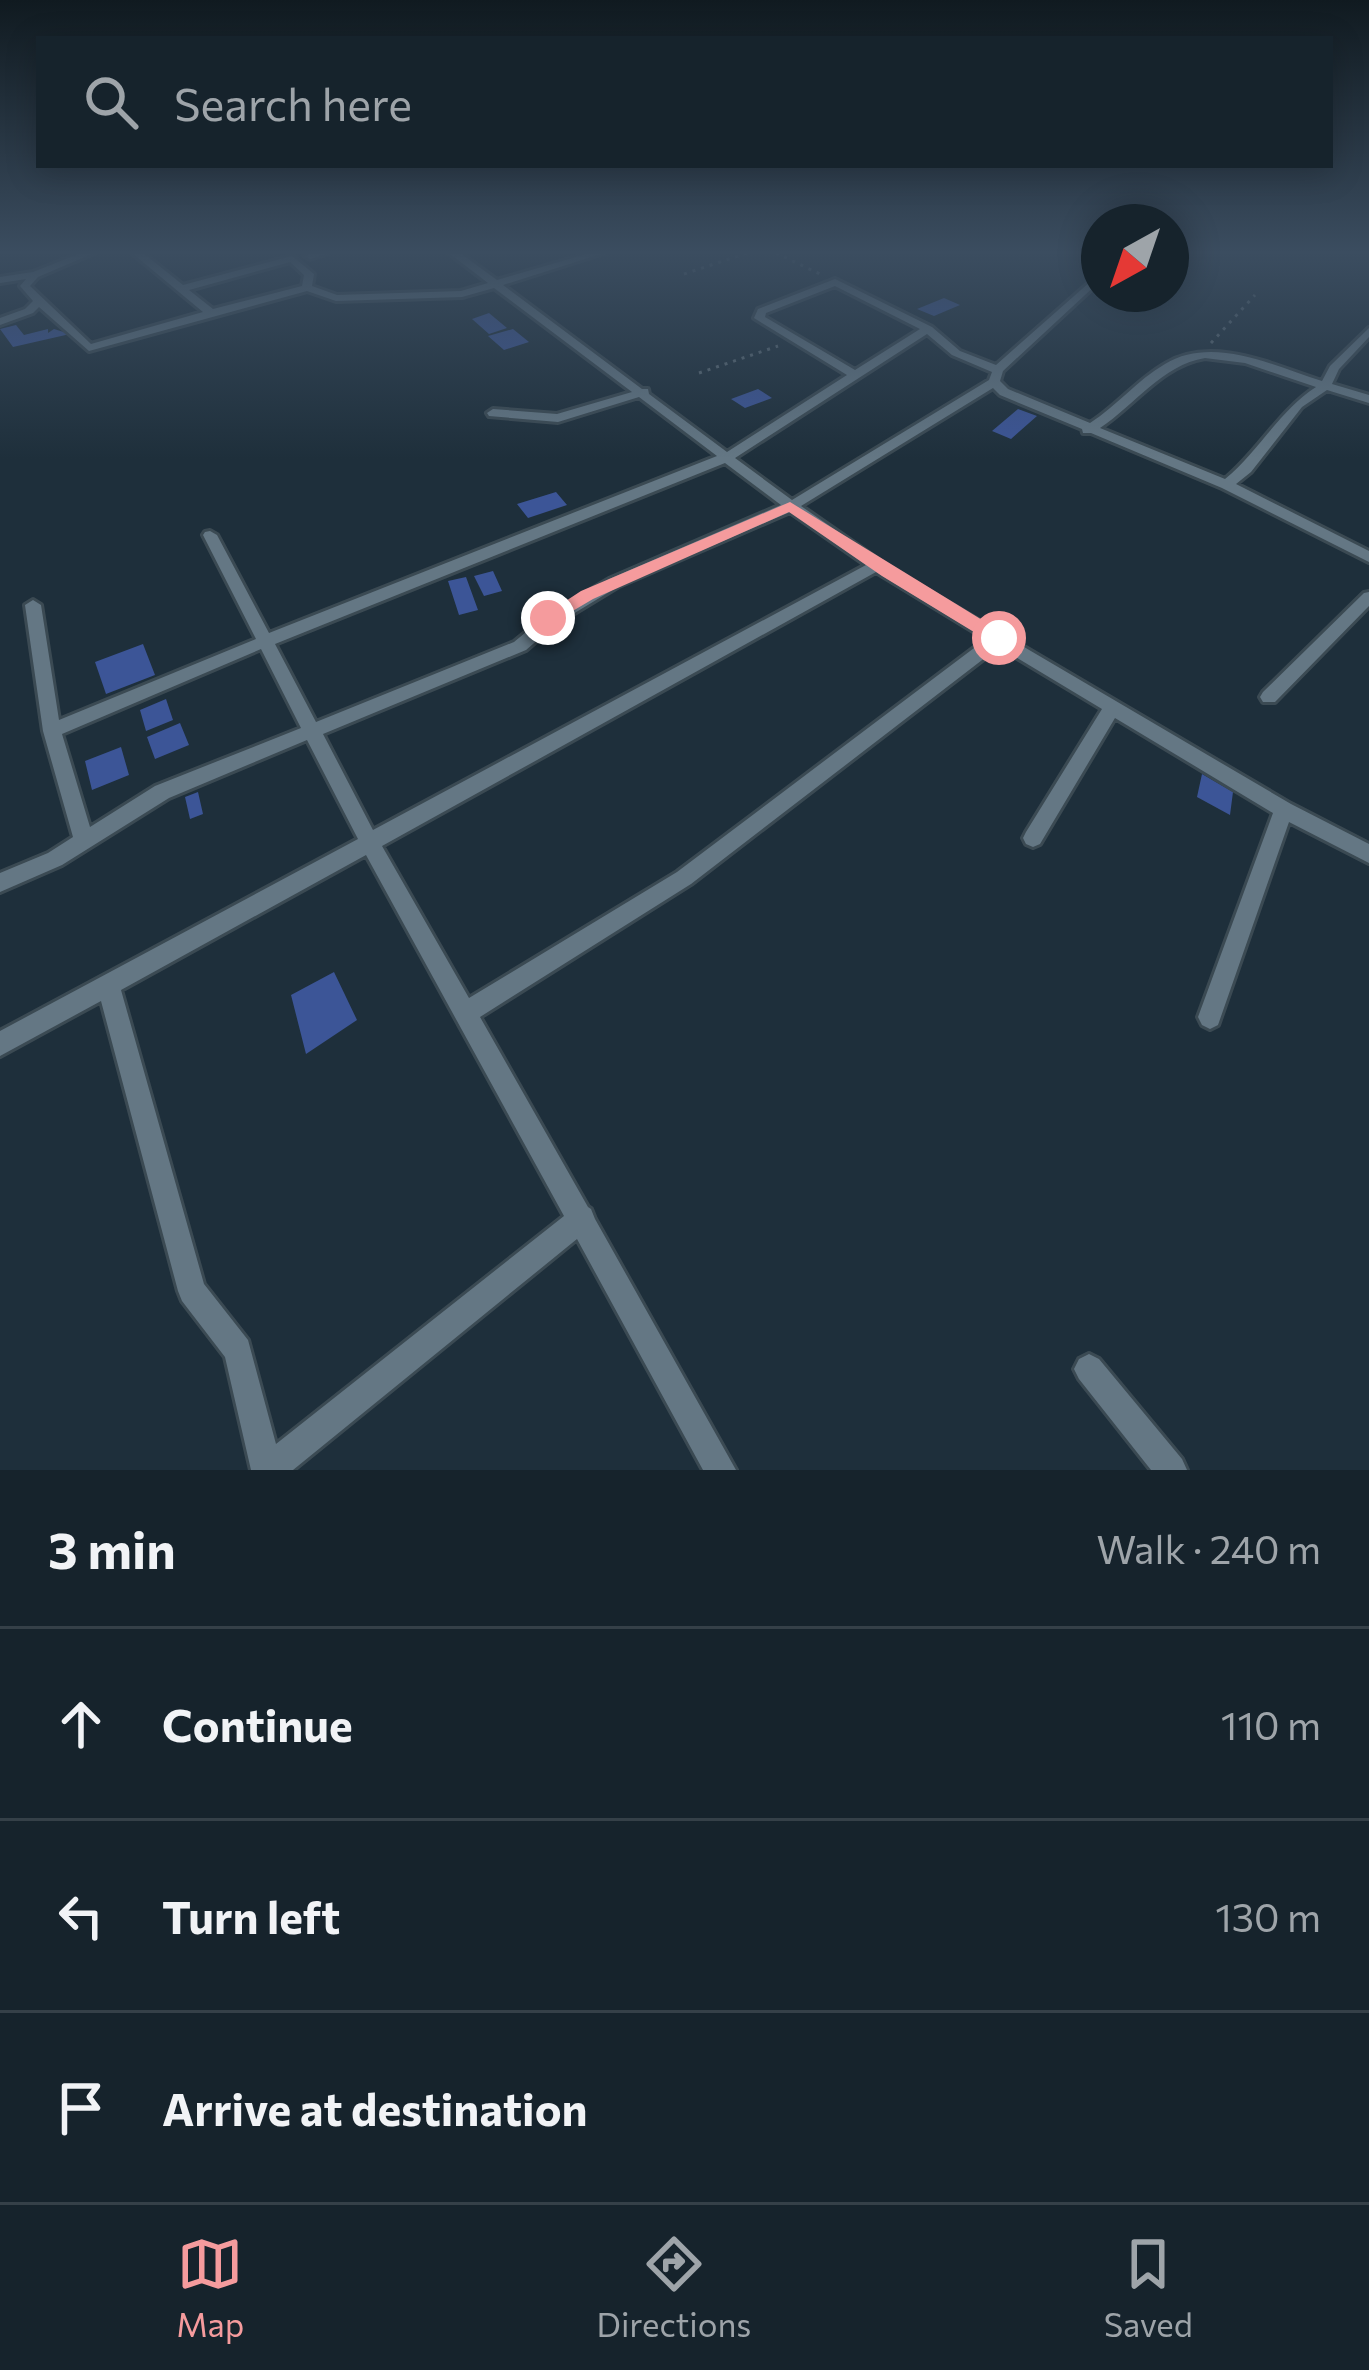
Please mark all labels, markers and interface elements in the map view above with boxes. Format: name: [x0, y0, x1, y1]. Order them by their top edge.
search box: [36, 36, 1333, 168]
icon: search: [78, 69, 144, 135]
text: Search here: [174, 75, 412, 130]
north arrow: [1081, 204, 1189, 312]
route end: [521, 591, 575, 645]
route start: [972, 611, 1026, 665]
text: 3 min: [48, 1517, 176, 1580]
text: Walk · 240 m: [1096, 1524, 1321, 1572]
icon: ahead: [48, 1691, 114, 1757]
text: Continue: [162, 1696, 353, 1751]
text: 110 m: [1221, 1700, 1321, 1748]
icon: left: [48, 1883, 114, 1949]
text: Turn left: [162, 1888, 340, 1943]
text: 130 m: [1215, 1892, 1321, 1940]
icon: arrive: [48, 2075, 114, 2141]
text: Arrive at destination: [162, 2080, 588, 2135]
tab: Map: [176, 2231, 244, 2344]
tab: Directions: [597, 2231, 751, 2344]
tab: Saved: [1104, 2231, 1193, 2344]

